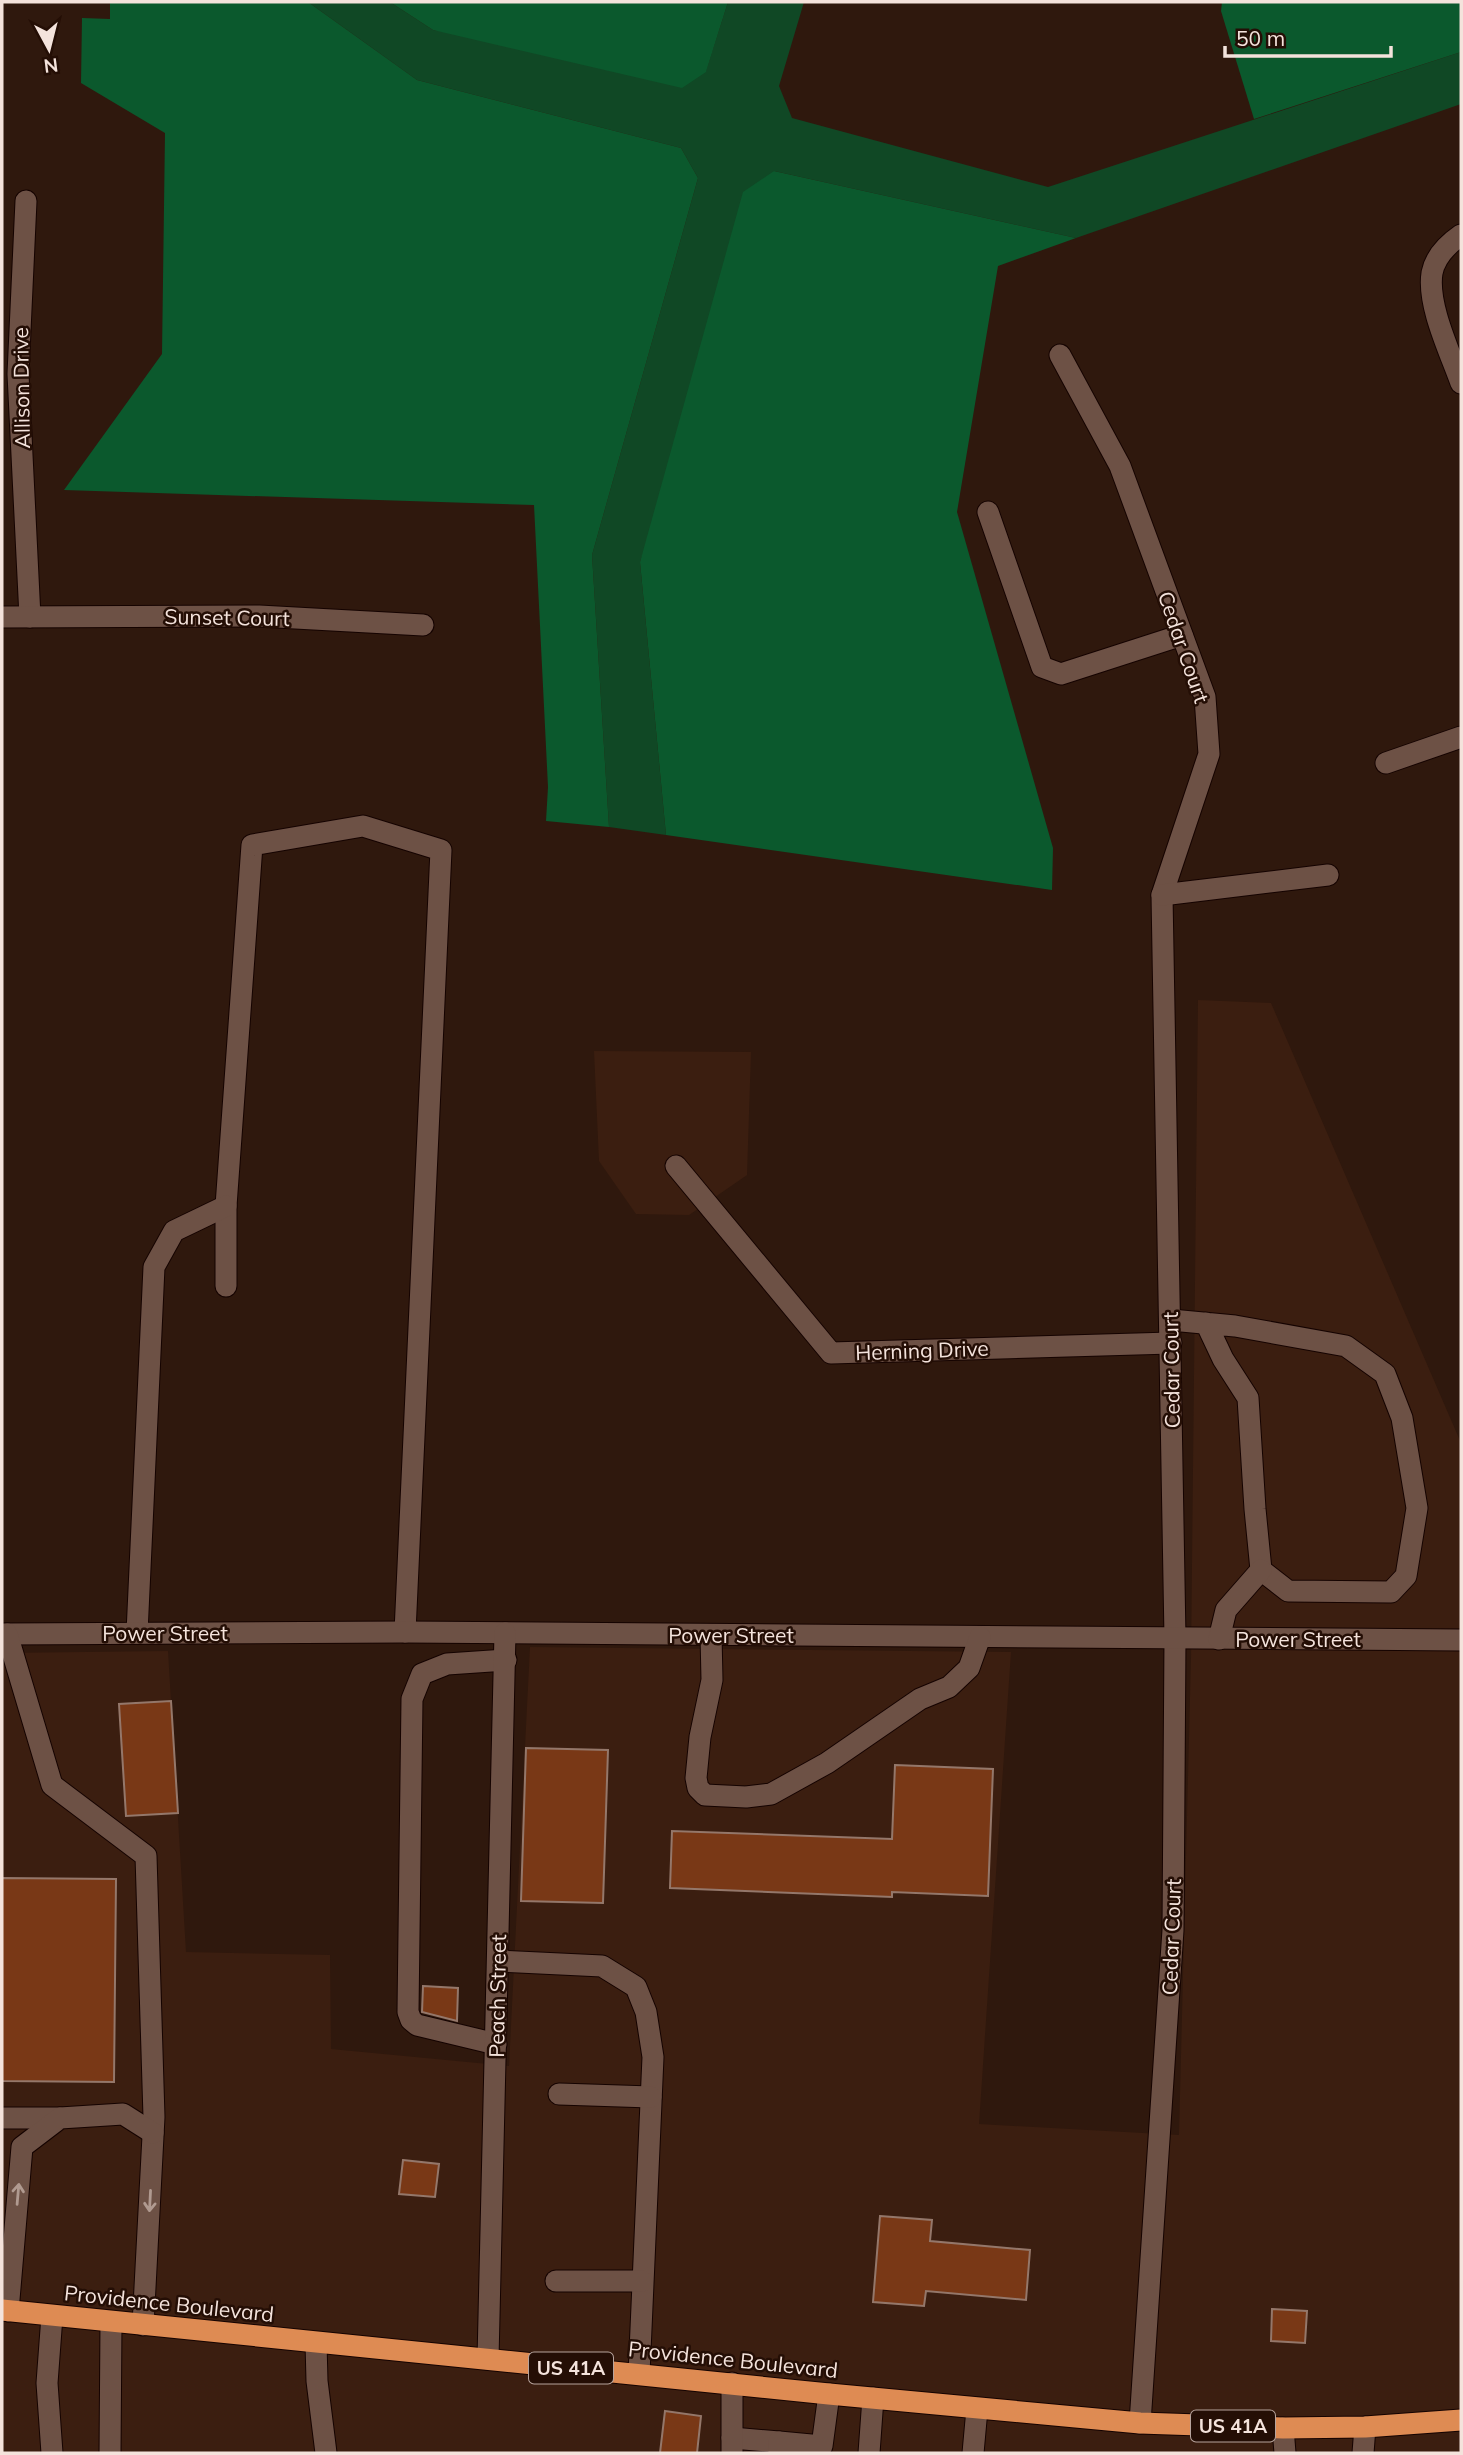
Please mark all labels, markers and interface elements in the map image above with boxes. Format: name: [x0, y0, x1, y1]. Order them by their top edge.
north arrow: [14, 14, 84, 84]
scale bar: [1225, 14, 1391, 58]
text: 50 m: [1236, 25, 1285, 51]
text: N: [42, 53, 60, 79]
street label: Allison Drive: [7, 327, 35, 449]
street label: Cedar Court: [1153, 588, 1215, 706]
street label: Sunset Court: [164, 603, 290, 631]
street label: Cedar Court: [1157, 1311, 1185, 1429]
street label: Herning Drive: [855, 1335, 989, 1365]
street label: Power Street: [102, 1620, 228, 1646]
street label: Power Street: [668, 1622, 794, 1648]
street label: Power Street: [1235, 1626, 1361, 1652]
street label: Cedar Court: [1156, 1878, 1186, 1996]
street label: Peach Street: [483, 1934, 511, 2058]
one-way arrow: [12, 2183, 25, 2206]
one-way arrow: [143, 2189, 156, 2212]
street label: Providence Boulevard: [63, 2279, 275, 2327]
street label: Providence Boulevard: [627, 2335, 839, 2383]
road number: US 41A: [529, 2352, 613, 2384]
road number: US 41A: [1191, 2410, 1275, 2442]

